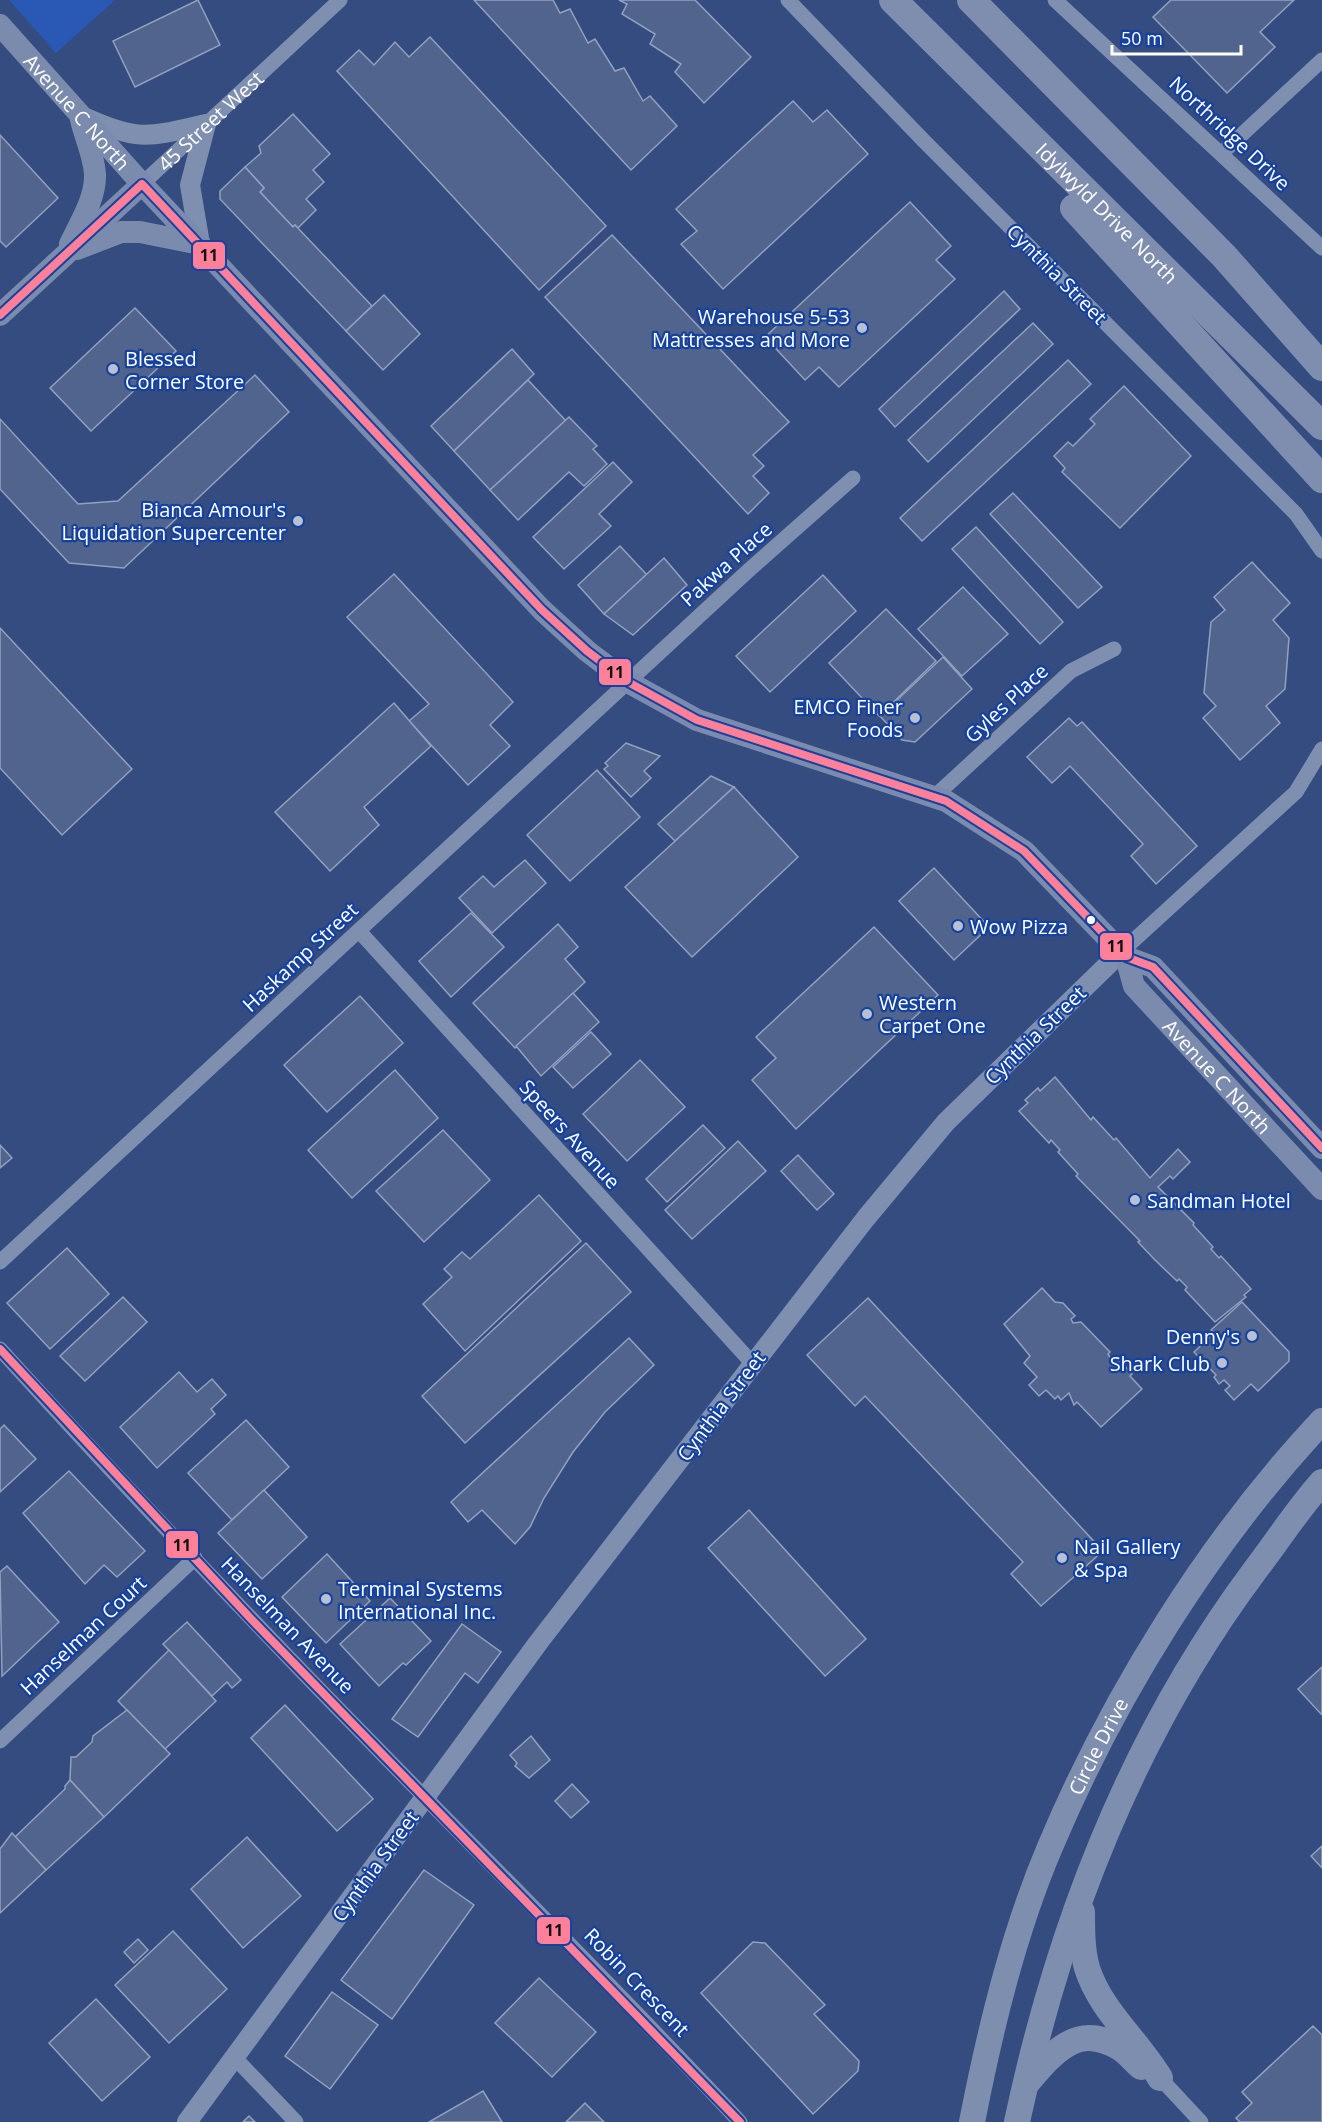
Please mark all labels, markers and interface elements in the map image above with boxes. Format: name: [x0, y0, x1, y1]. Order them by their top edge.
scale bar: [1112, 18, 1241, 56]
text: 50 m: [1121, 26, 1163, 50]
street label: Avenue C North: [18, 48, 136, 175]
street label: 45 Street West: [151, 65, 269, 177]
street label: Northridge Drive: [1164, 70, 1296, 196]
street label: Idylwyld Drive North: [1030, 136, 1184, 289]
street label: Cynthia Street: [1001, 218, 1113, 330]
line badge: 11: [192, 241, 226, 270]
text: 11: [200, 244, 218, 266]
place label: Warehouse 5-53 Mattresses and More: [652, 303, 850, 353]
marker: Warehouse 5-53 Mattresses and More: [855, 321, 869, 335]
place label: Blessed Corner Store: [125, 345, 244, 395]
marker: Blessed Corner Store: [106, 362, 120, 376]
place label: Bianca Amour's Liquidation Supercenter: [61, 496, 286, 546]
marker: Bianca Amour's Liquidation Supercenter: [291, 514, 305, 528]
street label: Pakwa Place: [674, 516, 778, 612]
street label: Gyles Place: [959, 657, 1053, 749]
line badge: 11: [598, 658, 632, 686]
text: 11: [606, 661, 624, 683]
place label: EMCO Finer Foods: [794, 693, 903, 743]
marker: EMCO Finer Foods: [908, 711, 922, 725]
street label: Haskamp Street: [236, 896, 364, 1018]
place label: Wow Pizza: [970, 913, 1068, 940]
unlabelled marker: [1085, 914, 1097, 926]
marker: Wow Pizza: [951, 919, 965, 933]
line badge: 11: [1099, 932, 1133, 961]
text: 11: [1107, 935, 1125, 957]
street label: Cynthia Street: [978, 980, 1092, 1090]
place label: Western Carpet One: [879, 989, 986, 1039]
marker: Western Carpet One: [860, 1007, 874, 1021]
street label: Avenue C North: [1158, 1013, 1277, 1139]
street label: Speers Avenue: [514, 1074, 626, 1194]
place label: Sandman Hotel: [1147, 1187, 1291, 1214]
marker: Sandman Hotel: [1128, 1193, 1142, 1207]
place label: Denny's: [1166, 1323, 1240, 1350]
marker: Denny's: [1245, 1329, 1259, 1343]
street label: Cynthia Street: [671, 1345, 771, 1467]
place label: Shark Club: [1110, 1350, 1210, 1377]
marker: Shark Club: [1215, 1356, 1229, 1370]
line badge: 11: [165, 1530, 199, 1559]
place label: Nail Gallery & Spa: [1074, 1533, 1182, 1583]
text: 11: [173, 1534, 191, 1556]
street label: Hanselman Avenue: [216, 1551, 360, 1699]
marker: Nail Gallery & Spa: [1055, 1551, 1069, 1565]
street label: Hanselman Court: [14, 1569, 152, 1701]
place label: Terminal Systems International Inc.: [338, 1575, 503, 1625]
marker: Terminal Systems International Inc.: [319, 1592, 333, 1606]
street label: Circle Drive: [1062, 1693, 1134, 1799]
street label: Cynthia Street: [325, 1805, 425, 1927]
line badge: 11: [536, 1916, 571, 1945]
text: 11: [545, 1919, 563, 1941]
street label: Robin Crescent: [578, 1922, 696, 2042]

